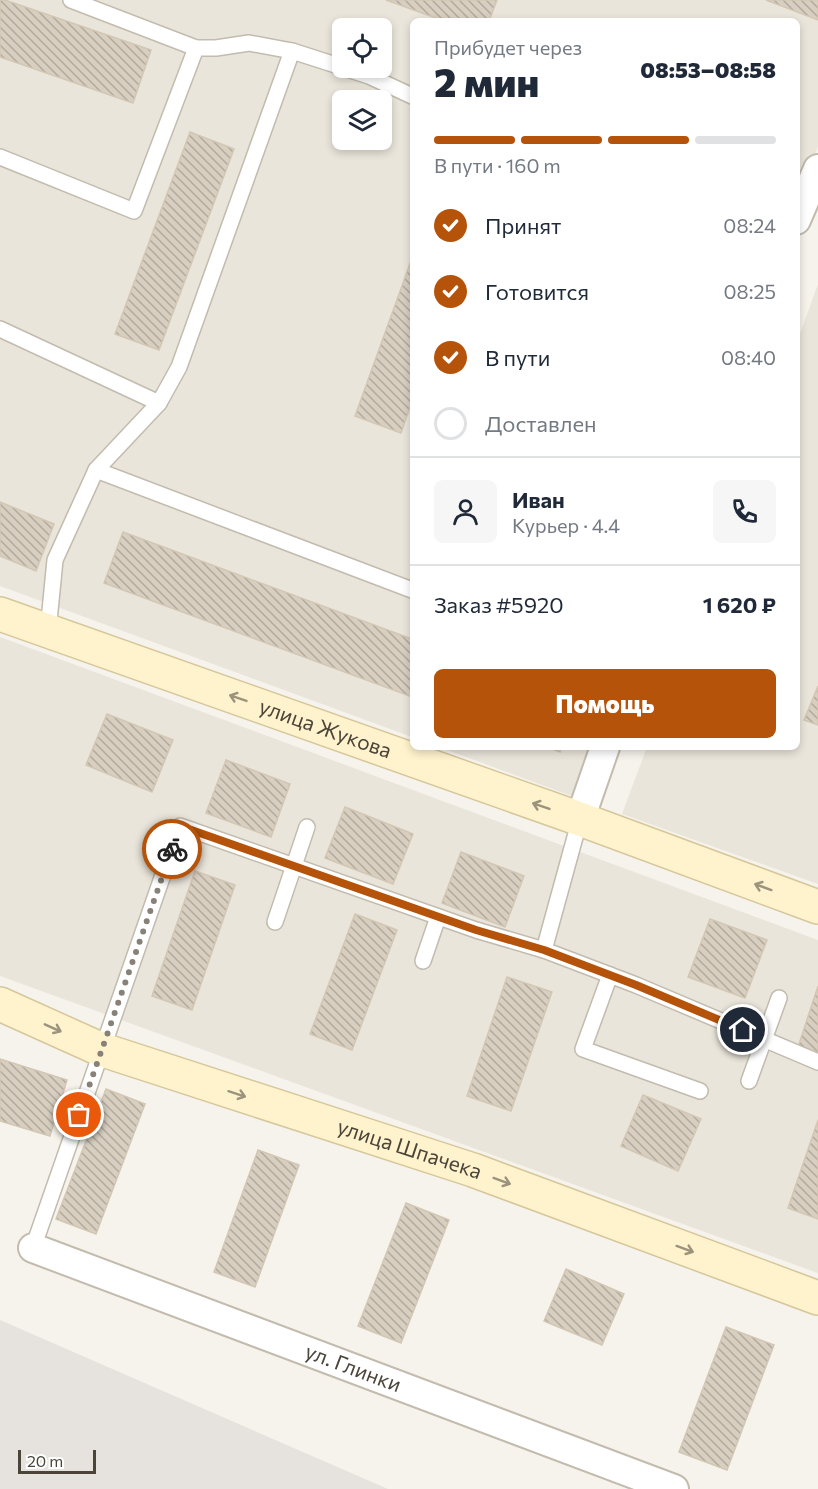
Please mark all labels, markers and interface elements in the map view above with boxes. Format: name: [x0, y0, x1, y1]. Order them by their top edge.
map controls: [332, 18, 392, 150]
button: locate: [332, 18, 392, 78]
text: Прибудет через: [434, 35, 582, 59]
text: 08:53–08:58: [640, 56, 776, 83]
text: 2 мин: [434, 57, 539, 105]
button: layers: [332, 90, 392, 150]
text: В пути · 160 m: [434, 153, 561, 177]
icon: check: [434, 209, 467, 242]
text: Принят: [485, 212, 561, 239]
text: 08:24: [723, 213, 776, 237]
icon: check: [434, 275, 467, 308]
text: Готовится: [485, 278, 589, 305]
text: 08:25: [724, 279, 776, 303]
icon: check: [434, 341, 467, 374]
text: В пути: [485, 344, 550, 371]
text: 08:40: [721, 345, 776, 369]
text: Доставлен: [485, 410, 597, 437]
button: person: [434, 480, 497, 543]
button: phone: [713, 480, 776, 543]
text: Иван: [512, 486, 565, 513]
text: Курьер · 4.4: [512, 513, 620, 537]
text: Заказ #5920: [434, 591, 564, 618]
text: 1 620 ₽: [703, 591, 776, 618]
button: Помощь: [434, 669, 776, 738]
one-way arrow: [229, 692, 248, 703]
street label: улица Жукова: [256, 693, 395, 762]
one-way arrow: [532, 799, 550, 810]
courier: [142, 819, 202, 879]
icon: bike: [156, 833, 189, 866]
one-way arrow: [754, 881, 773, 892]
pin: [717, 1004, 768, 1055]
icon: home: [726, 1013, 759, 1046]
one-way arrow: [44, 1023, 62, 1035]
pin: [53, 1089, 104, 1140]
one-way arrow: [227, 1089, 246, 1100]
icon: bag: [62, 1098, 95, 1131]
street label: улица Шпачека: [334, 1113, 486, 1183]
one-way arrow: [492, 1176, 511, 1187]
one-way arrow: [675, 1244, 693, 1255]
street label: ул. Глинки: [302, 1338, 405, 1396]
scale bar: [18, 1447, 96, 1474]
text: 20 m: [27, 1451, 63, 1470]

